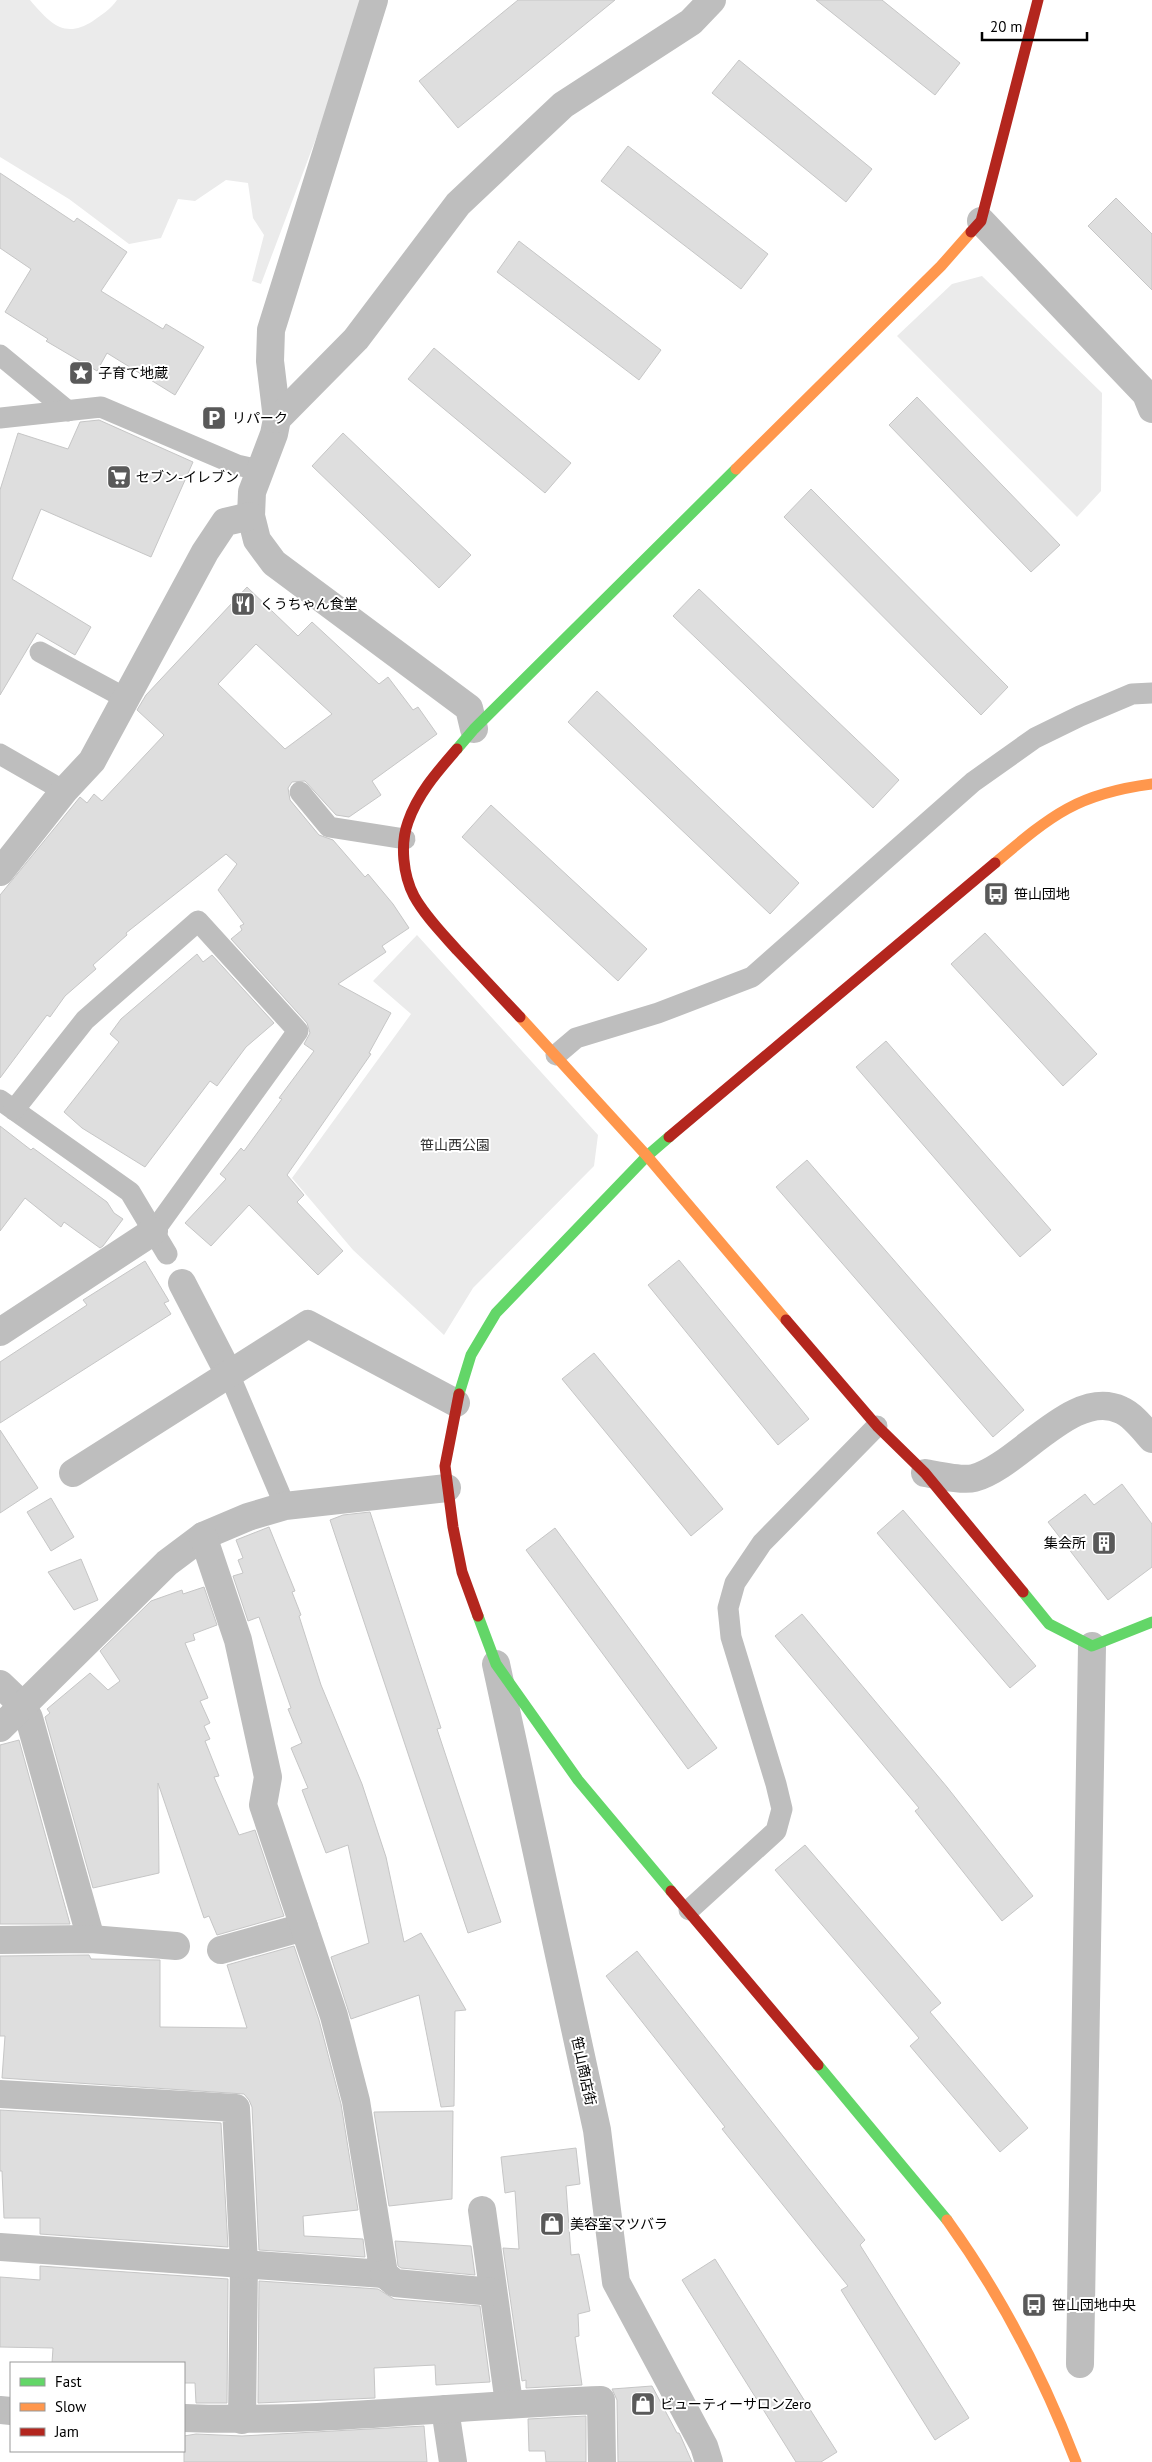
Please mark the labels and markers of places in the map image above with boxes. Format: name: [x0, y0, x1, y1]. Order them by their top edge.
place icon: 子育て地蔵: [68, 360, 94, 386]
place label: 子育て地蔵: [98, 364, 168, 382]
parking icon: リパーク: [201, 405, 227, 431]
place label: リパーク: [232, 409, 288, 427]
supermarket icon: セブン-イレブン: [106, 464, 132, 490]
place label: セブン-イレブン: [136, 468, 239, 486]
restaurant icon: くうちゃん食堂: [230, 591, 256, 617]
place label: くうちゃん食堂: [260, 595, 358, 613]
bus stop icon: 笹山団地: [983, 881, 1009, 907]
place label: 笹山団地: [1014, 885, 1070, 903]
building icon: 集会所: [1091, 1530, 1117, 1556]
place label: 集会所: [1044, 1534, 1086, 1552]
shop icon: 美容室マツバラ: [539, 2211, 565, 2237]
place label: 美容室マツバラ: [570, 2215, 668, 2233]
bus stop icon: 笹山団地中央: [1021, 2292, 1047, 2318]
place label: 笹山団地中央: [1052, 2296, 1136, 2314]
shop icon: ビューティーサロンZero: [630, 2391, 656, 2417]
place label: ビューティーサロンZero: [660, 2395, 811, 2413]

